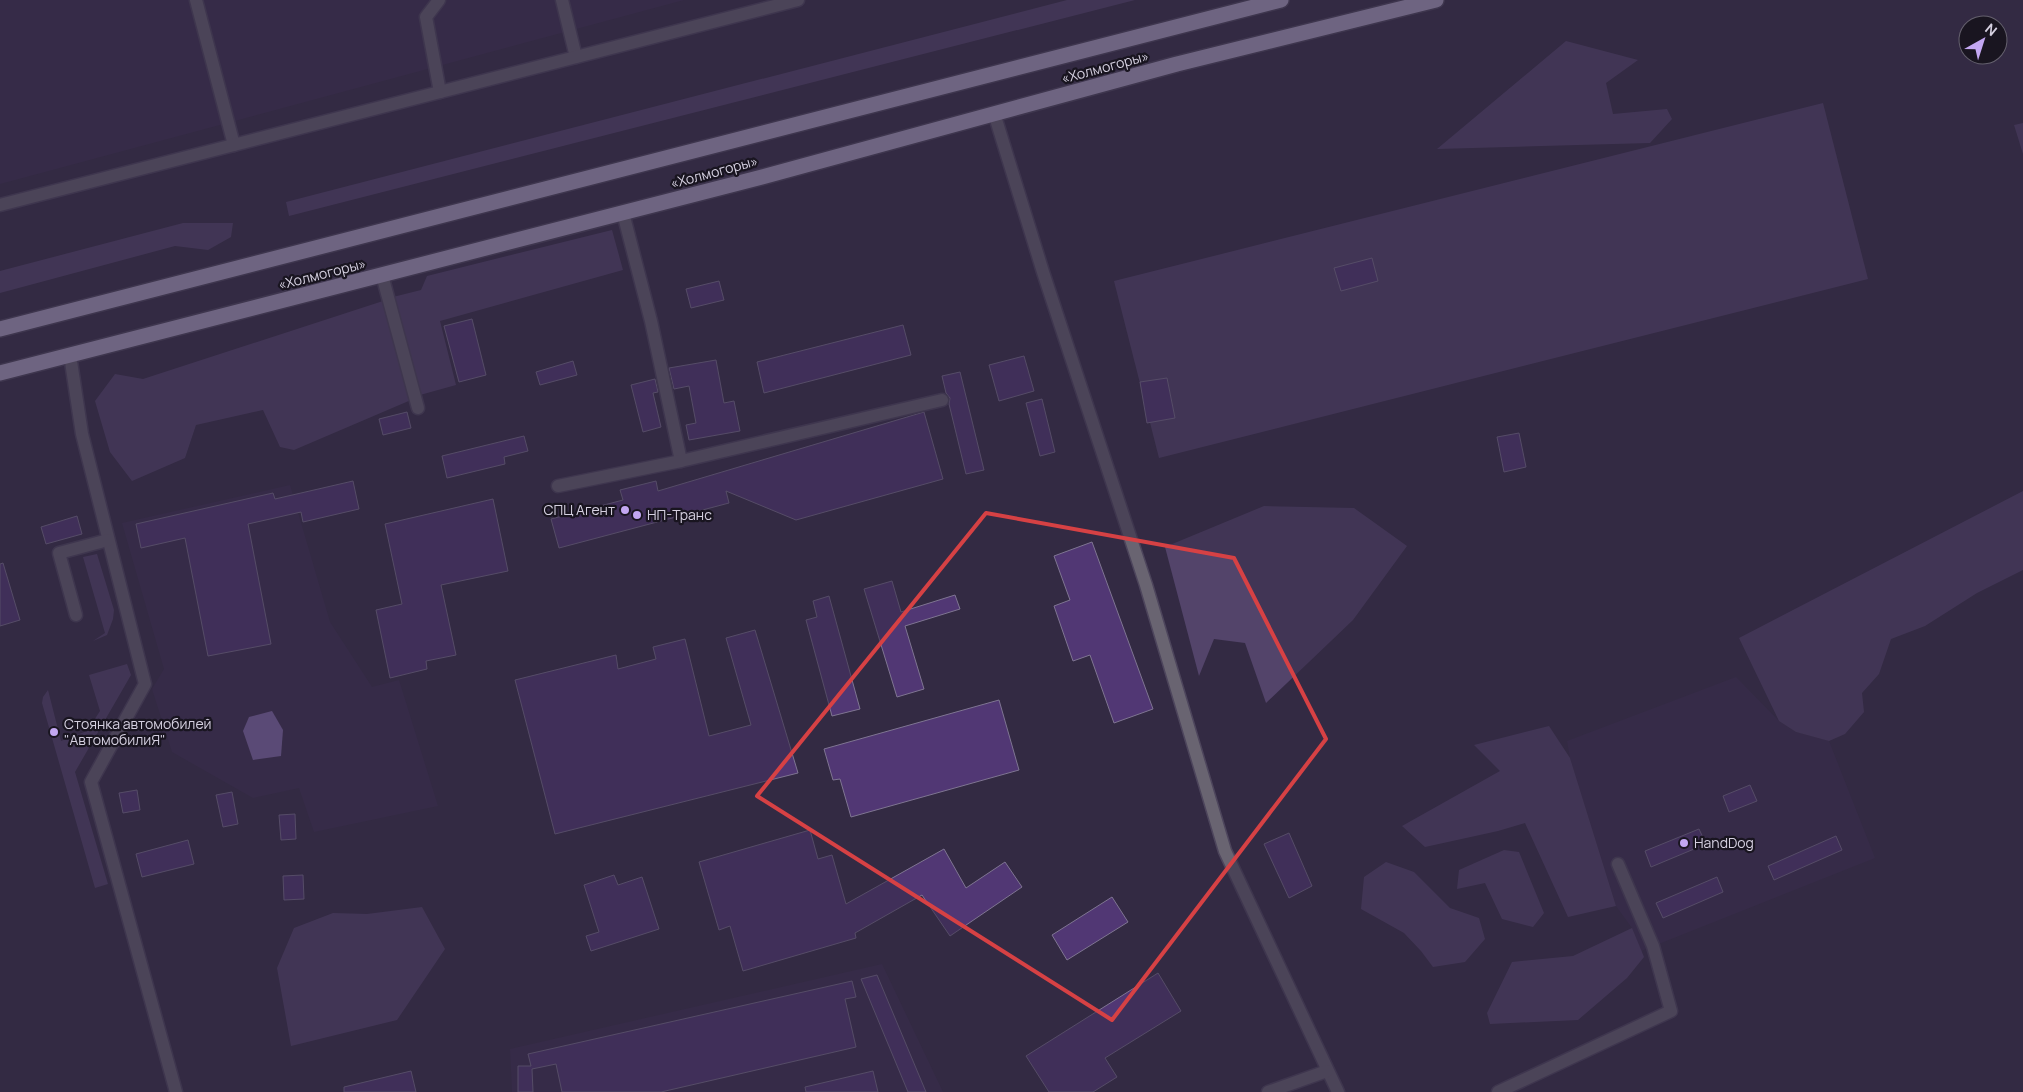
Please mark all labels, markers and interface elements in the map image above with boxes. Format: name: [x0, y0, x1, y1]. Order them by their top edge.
north arrow: [1958, 15, 2008, 65]
text: N: [1982, 19, 2001, 40]
street label: «Холмогоры»: [1059, 46, 1151, 87]
street label: «Холмогоры»: [668, 151, 760, 192]
street label: «Холмогоры»: [276, 253, 368, 294]
place label: СПЦ Агент: [544, 500, 615, 519]
marker: СПЦ Агент: [619, 504, 631, 516]
place label: НП-Транс: [647, 505, 712, 524]
marker: НП-Транс: [631, 509, 643, 521]
place label: Стоянка автомобилей "АвтомобилиЯ": [64, 714, 212, 749]
marker: Стоянка автомобилей "АвтомобилиЯ": [48, 726, 60, 738]
place label: HandDog: [1694, 833, 1754, 852]
marker: HandDog: [1678, 837, 1690, 849]

